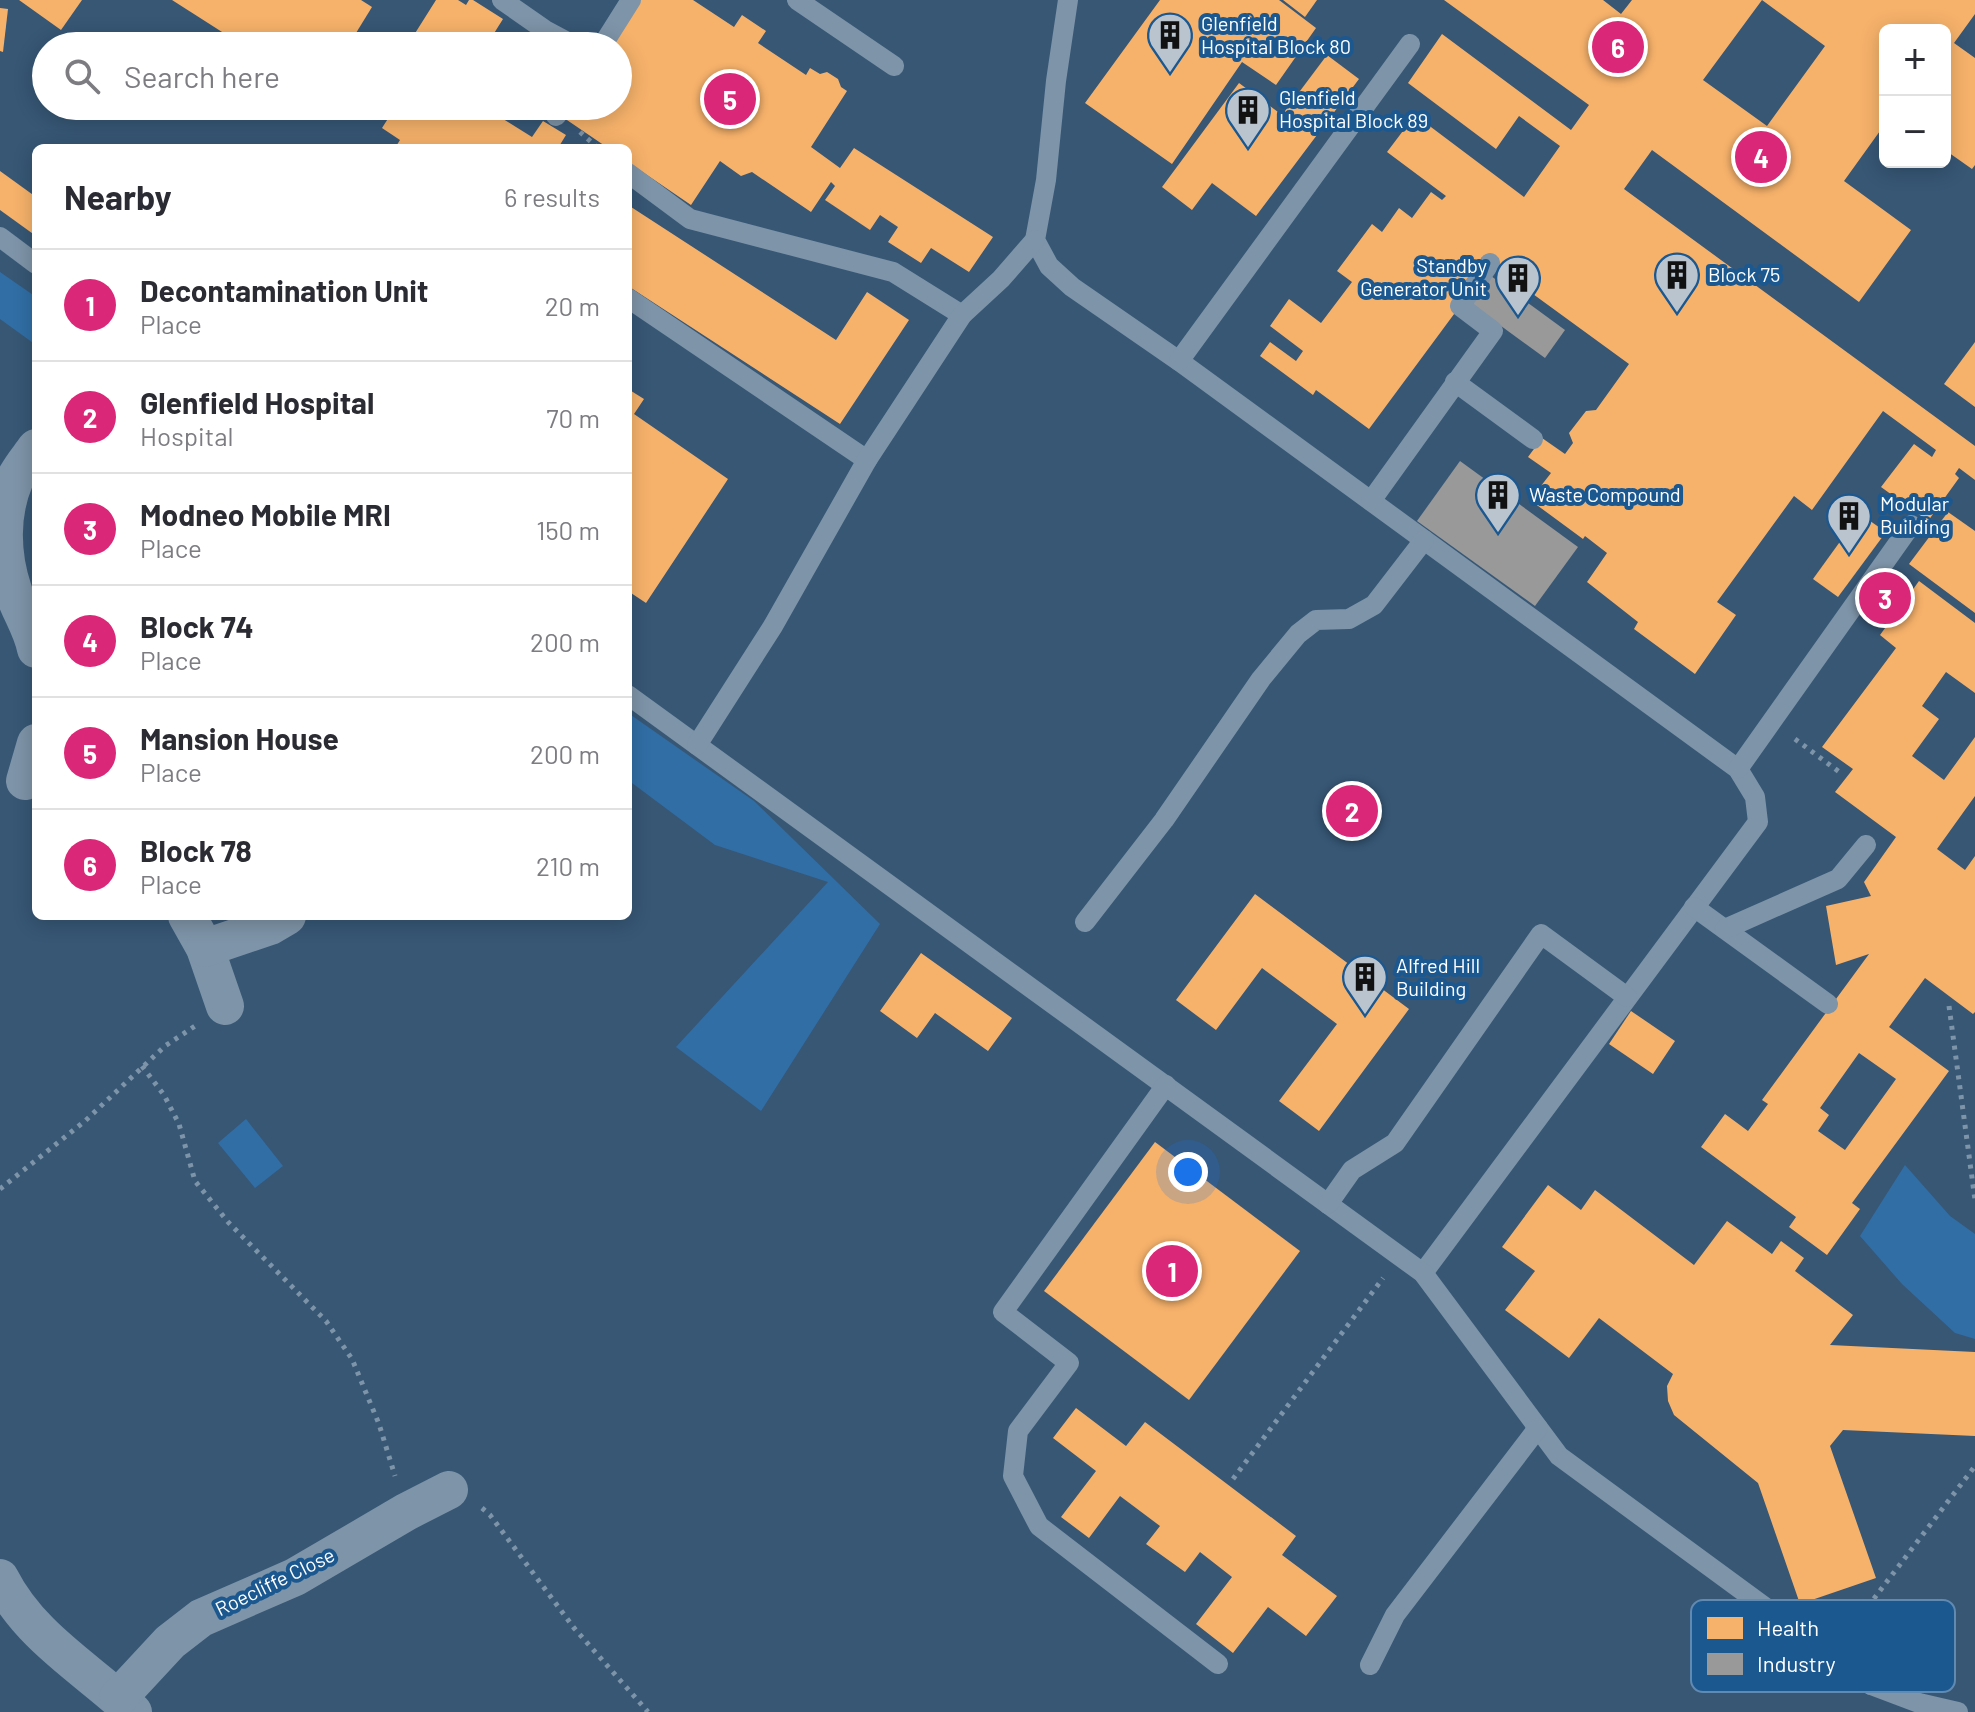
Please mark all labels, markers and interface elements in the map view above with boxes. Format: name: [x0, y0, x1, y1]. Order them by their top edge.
building icon: Glenfield Hospital Block 80: [1146, 11, 1194, 74]
place label: Glenfield Hospital Block 80: [1201, 11, 1351, 58]
pin: 6: [1592, 17, 1644, 77]
map controls: [1879, 24, 1951, 168]
button: +: [1879, 24, 1951, 96]
search box: [32, 32, 632, 120]
icon: search: [60, 54, 104, 98]
text: Search here: [124, 58, 280, 94]
pin: 5: [704, 69, 756, 129]
place label: Glenfield Hospital Block 89: [1279, 85, 1428, 132]
building icon: Glenfield Hospital Block 89: [1224, 86, 1272, 149]
button: −: [1879, 96, 1951, 168]
pin: 4: [1735, 127, 1787, 187]
text: Nearby: [64, 176, 172, 217]
text: 6 results: [504, 181, 600, 212]
building icon: Block 75: [1653, 251, 1701, 314]
place label: Standby Generator Unit: [1360, 253, 1487, 300]
building icon: Standby Generator Unit: [1494, 254, 1542, 317]
place label: Block 75: [1708, 262, 1780, 286]
text: Decontamination Unit: [140, 272, 428, 308]
text: 1: [85, 290, 95, 321]
text: 20 m: [545, 290, 600, 321]
text: Place: [140, 308, 202, 339]
text: Glenfield Hospital: [140, 384, 374, 420]
text: 2: [83, 402, 97, 433]
text: 70 m: [546, 402, 600, 433]
text: Hospital: [140, 420, 233, 451]
building icon: Waste Compound: [1474, 471, 1522, 534]
place label: Waste Compound: [1529, 482, 1681, 506]
place label: Modular Building: [1880, 491, 1950, 538]
building icon: Modular Building: [1825, 492, 1873, 555]
text: Modneo Mobile MRI: [140, 496, 391, 532]
text: 3: [83, 514, 97, 545]
text: 150 m: [536, 514, 600, 545]
text: Place: [140, 532, 202, 563]
pin: 3: [1859, 568, 1911, 628]
text: Block 74: [140, 608, 254, 644]
text: 4: [82, 626, 98, 657]
text: 200 m: [530, 626, 600, 657]
text: Place: [140, 644, 202, 675]
text: Mansion House: [140, 720, 339, 756]
text: 5: [83, 738, 97, 769]
text: 200 m: [530, 738, 600, 769]
text: Place: [140, 756, 202, 787]
pin: 2: [1326, 781, 1378, 841]
text: Block 78: [140, 832, 252, 868]
text: 6: [83, 850, 97, 881]
text: 210 m: [536, 850, 600, 881]
text: Place: [140, 868, 202, 899]
building icon: Alfred Hill Building: [1341, 953, 1389, 1016]
place label: Alfred Hill Building: [1396, 953, 1480, 1000]
your location: [1168, 1152, 1208, 1192]
pin: 1: [1146, 1241, 1198, 1301]
street label: Roecliffe Close: [211, 1542, 338, 1620]
legend: [1691, 1600, 1955, 1692]
text: Health: [1757, 1614, 1819, 1640]
text: Industry: [1757, 1650, 1836, 1676]

